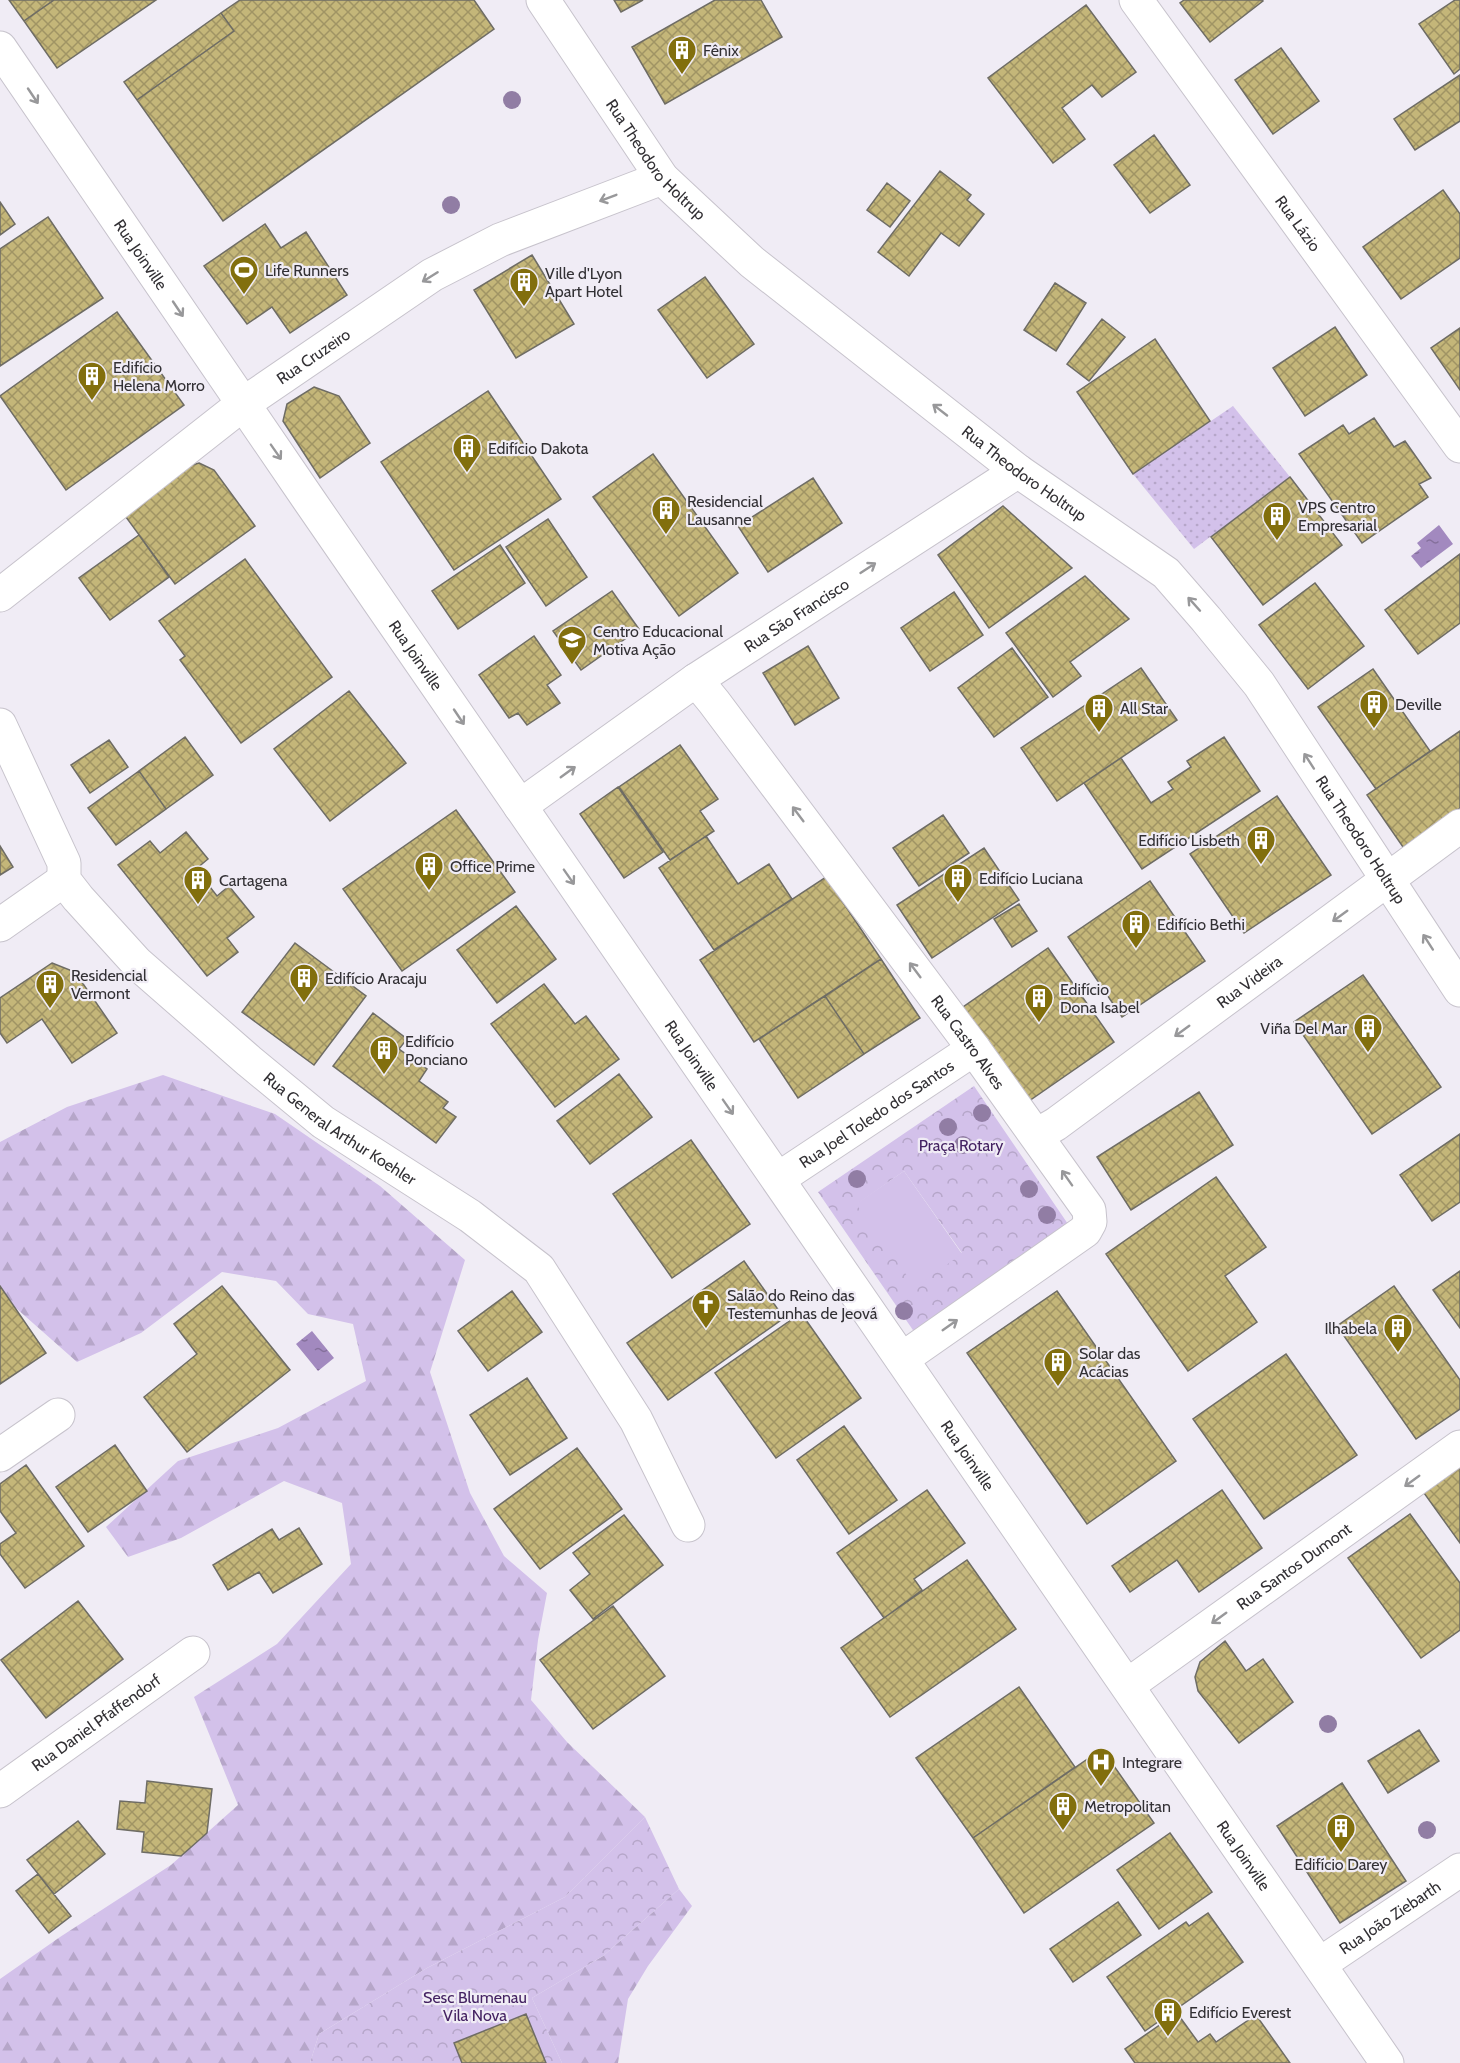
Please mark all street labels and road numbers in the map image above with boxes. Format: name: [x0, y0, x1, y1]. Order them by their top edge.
street label: Rua Theodoro Holtrup: [602, 96, 710, 224]
street label: Rua Lázio: [1271, 192, 1325, 255]
street label: Rua Joinville: [110, 216, 171, 293]
street label: Rua Cruzeiro: [273, 325, 354, 388]
street label: Rua Theodoro Holtrup: [958, 422, 1090, 525]
street label: Rua São Francisco: [741, 574, 853, 656]
street label: Rua Joinville: [385, 617, 446, 694]
street label: Rua Theodoro Holtrup: [1312, 772, 1410, 907]
street label: Rua Videira: [1213, 951, 1286, 1012]
street label: Rua Castro Alves: [927, 992, 1009, 1093]
street label: Rua Joinville: [661, 1017, 722, 1094]
street label: Rua Joel Toledo dos Santos: [796, 1056, 958, 1172]
street label: Rua General Arthur Koehler: [260, 1068, 420, 1190]
street label: Rua Joinville: [937, 1417, 998, 1494]
street label: Rua Santos Dumont: [1233, 1519, 1356, 1614]
street label: Rua Daniel Pfaffendorf: [28, 1670, 165, 1775]
street label: Rua Joinville: [1213, 1817, 1274, 1894]
street label: Rua João Ziebarth: [1336, 1877, 1444, 1958]

